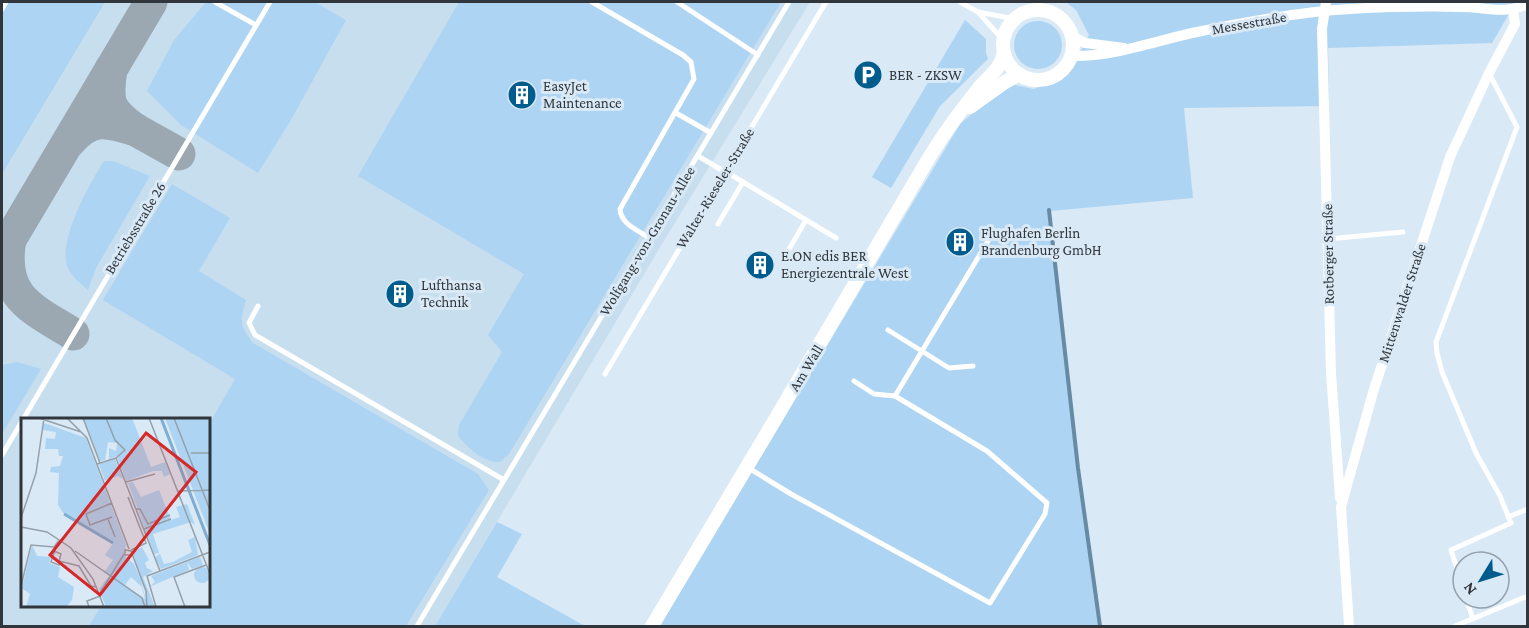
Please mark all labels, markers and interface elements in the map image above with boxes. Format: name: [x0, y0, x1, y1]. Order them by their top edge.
street label: Messestraße: [1211, 9, 1288, 37]
parking icon: BER - ZKSW: [852, 59, 884, 91]
place label: BER - ZKSW: [889, 67, 962, 83]
place label: EasyJet Maintenance: [543, 78, 622, 111]
building icon: EasyJet Maintenance: [506, 79, 538, 111]
street label: Walter-Rieseler-Straße: [673, 124, 758, 251]
street label: Wolfgang-von-Gronau-Allee: [596, 163, 699, 319]
street label: Betriebsstraße 26: [101, 179, 169, 277]
street label: Rotberger Straße: [1319, 203, 1338, 304]
place label: Flughafen Berlin Brandenburg GmbH: [981, 225, 1102, 259]
building icon: Flughafen Berlin Brandenburg GmbH: [944, 226, 976, 258]
street label: Mittenwalder Straße: [1375, 241, 1429, 365]
place label: E.ON edis BER Energiezentrale West: [781, 248, 910, 282]
building icon: E.ON edis BER Energiezentrale West: [744, 249, 776, 281]
place label: Lufthansa Technik: [421, 277, 482, 310]
building icon: Lufthansa Technik: [384, 278, 416, 310]
street label: Am Wall: [786, 342, 826, 394]
inset map: [21, 418, 210, 607]
north arrow: [1451, 550, 1511, 610]
text: N: [1459, 579, 1480, 598]

